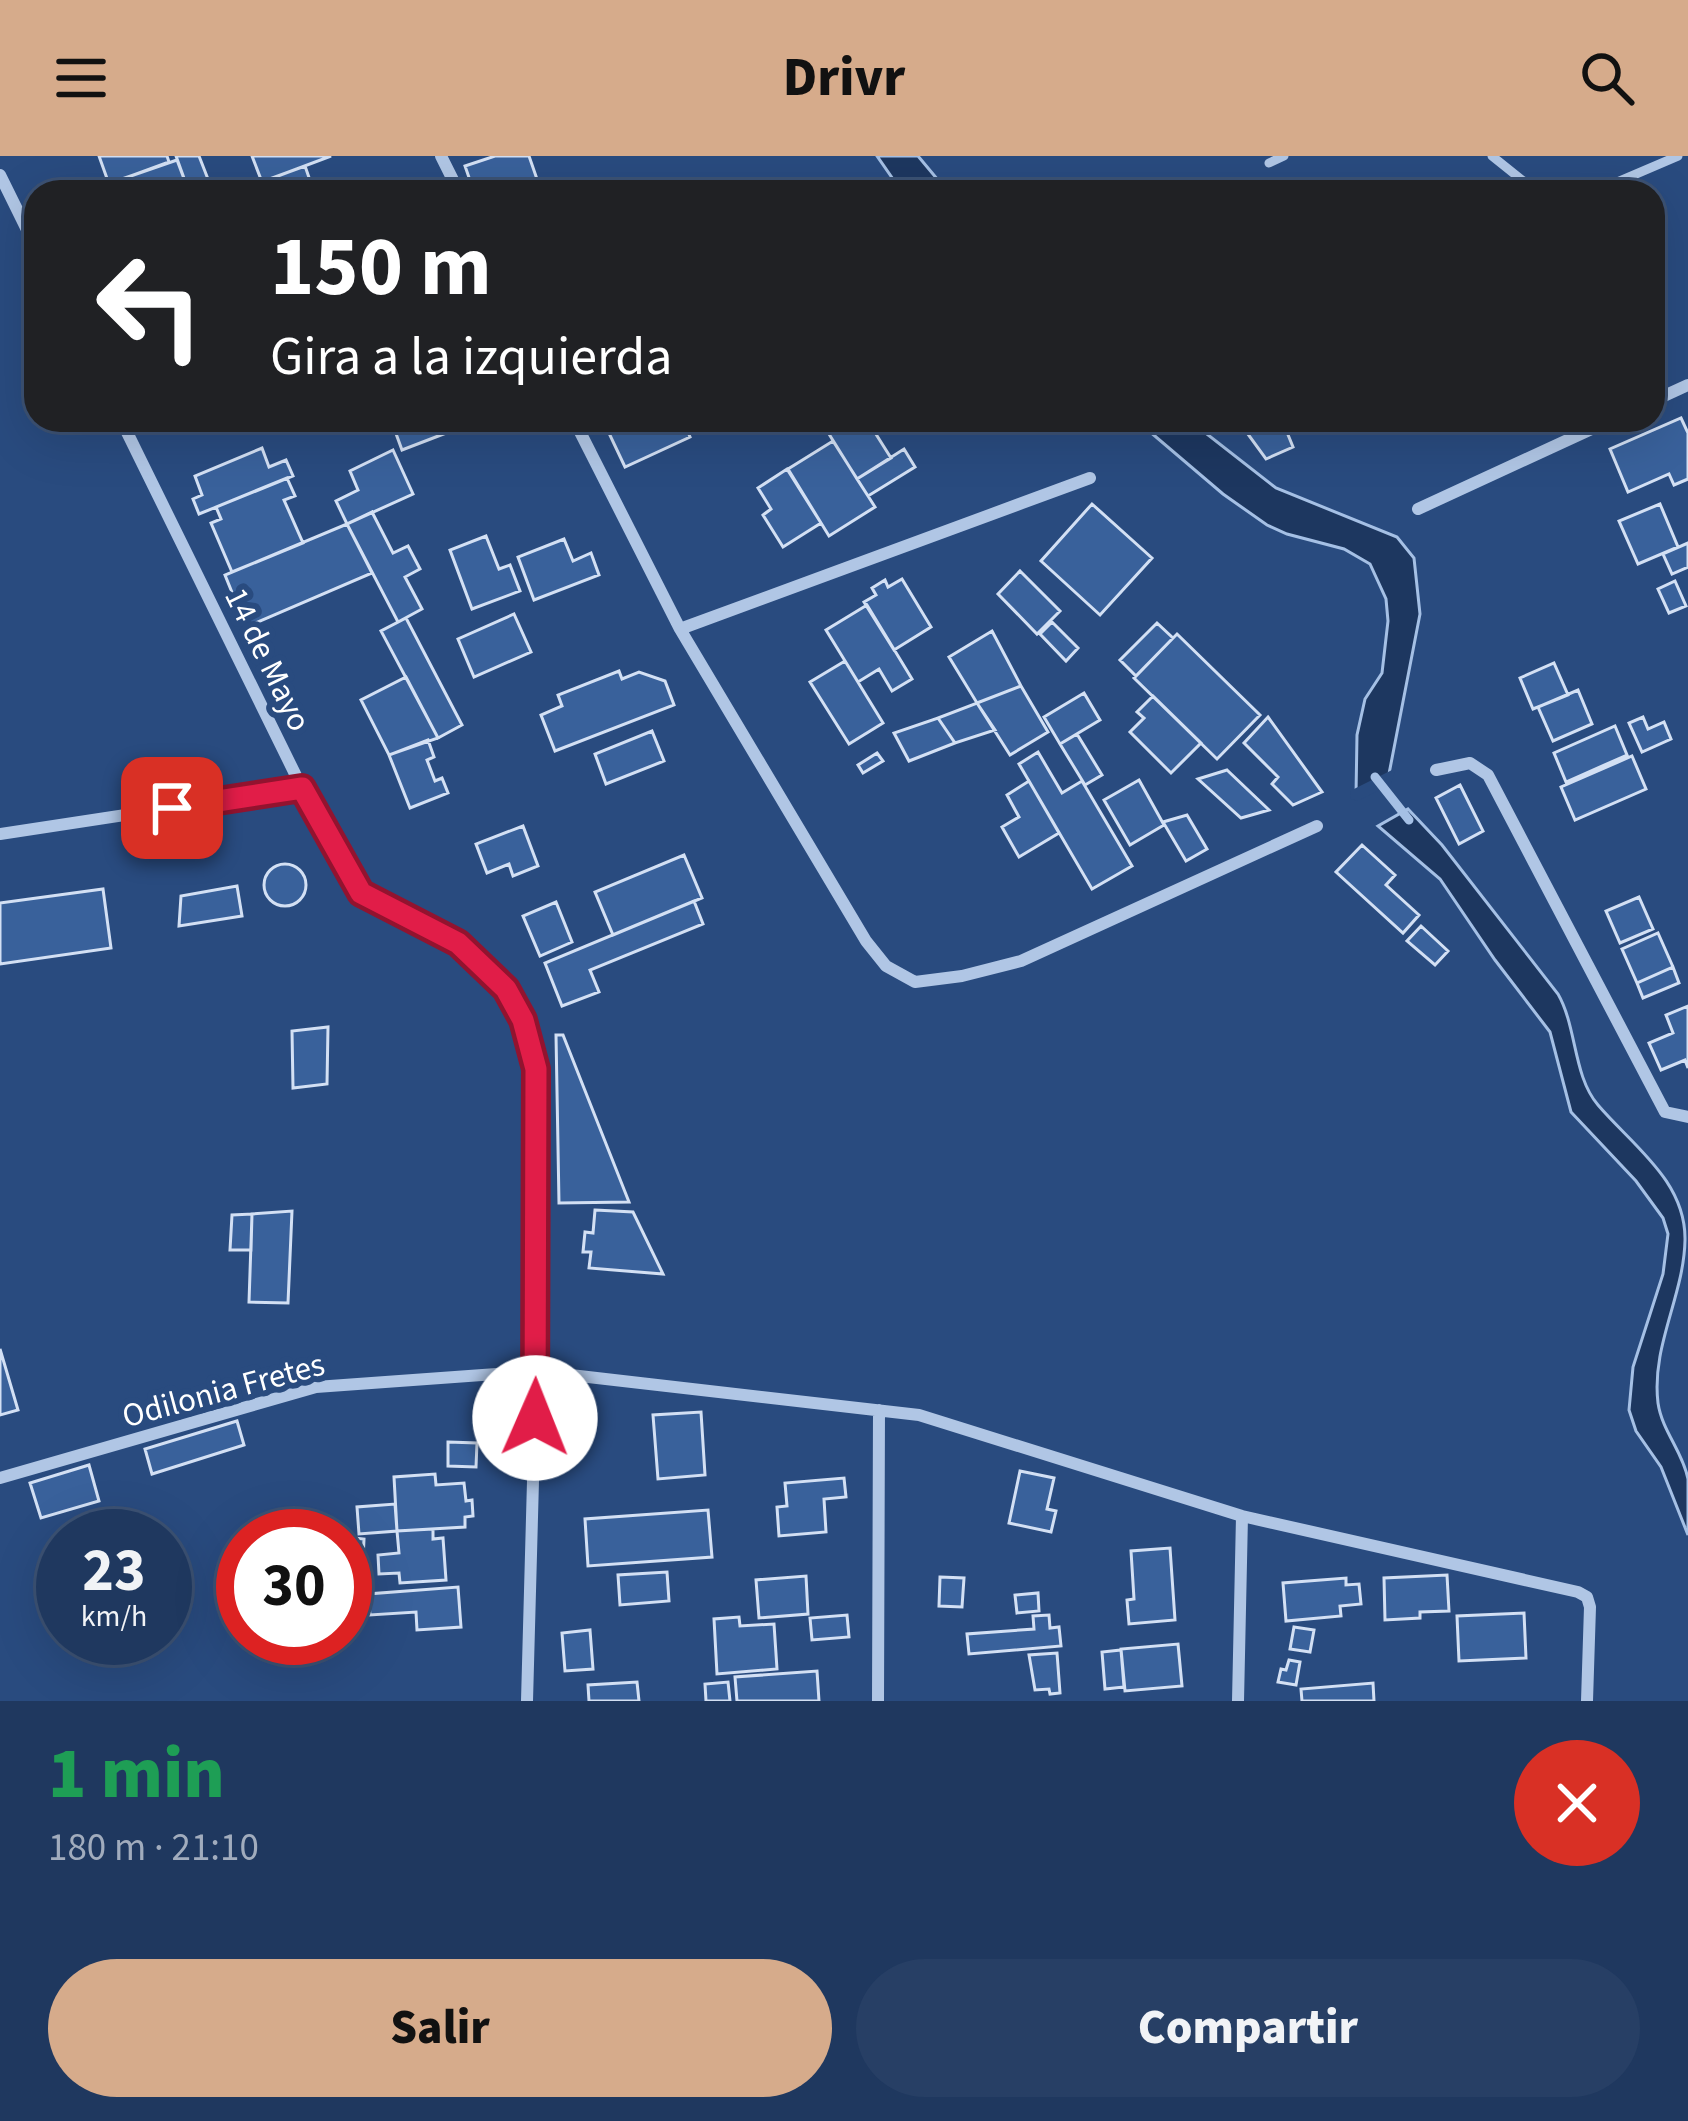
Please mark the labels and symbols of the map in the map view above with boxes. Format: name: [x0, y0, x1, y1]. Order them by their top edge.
street label: 14 de Mayo: [213, 580, 323, 739]
pin: [121, 757, 223, 859]
street label: Odilonia Fretes: [117, 1341, 330, 1440]
position arrow: [472, 1355, 598, 1481]
speed limit sign: 30: [216, 1509, 372, 1665]

